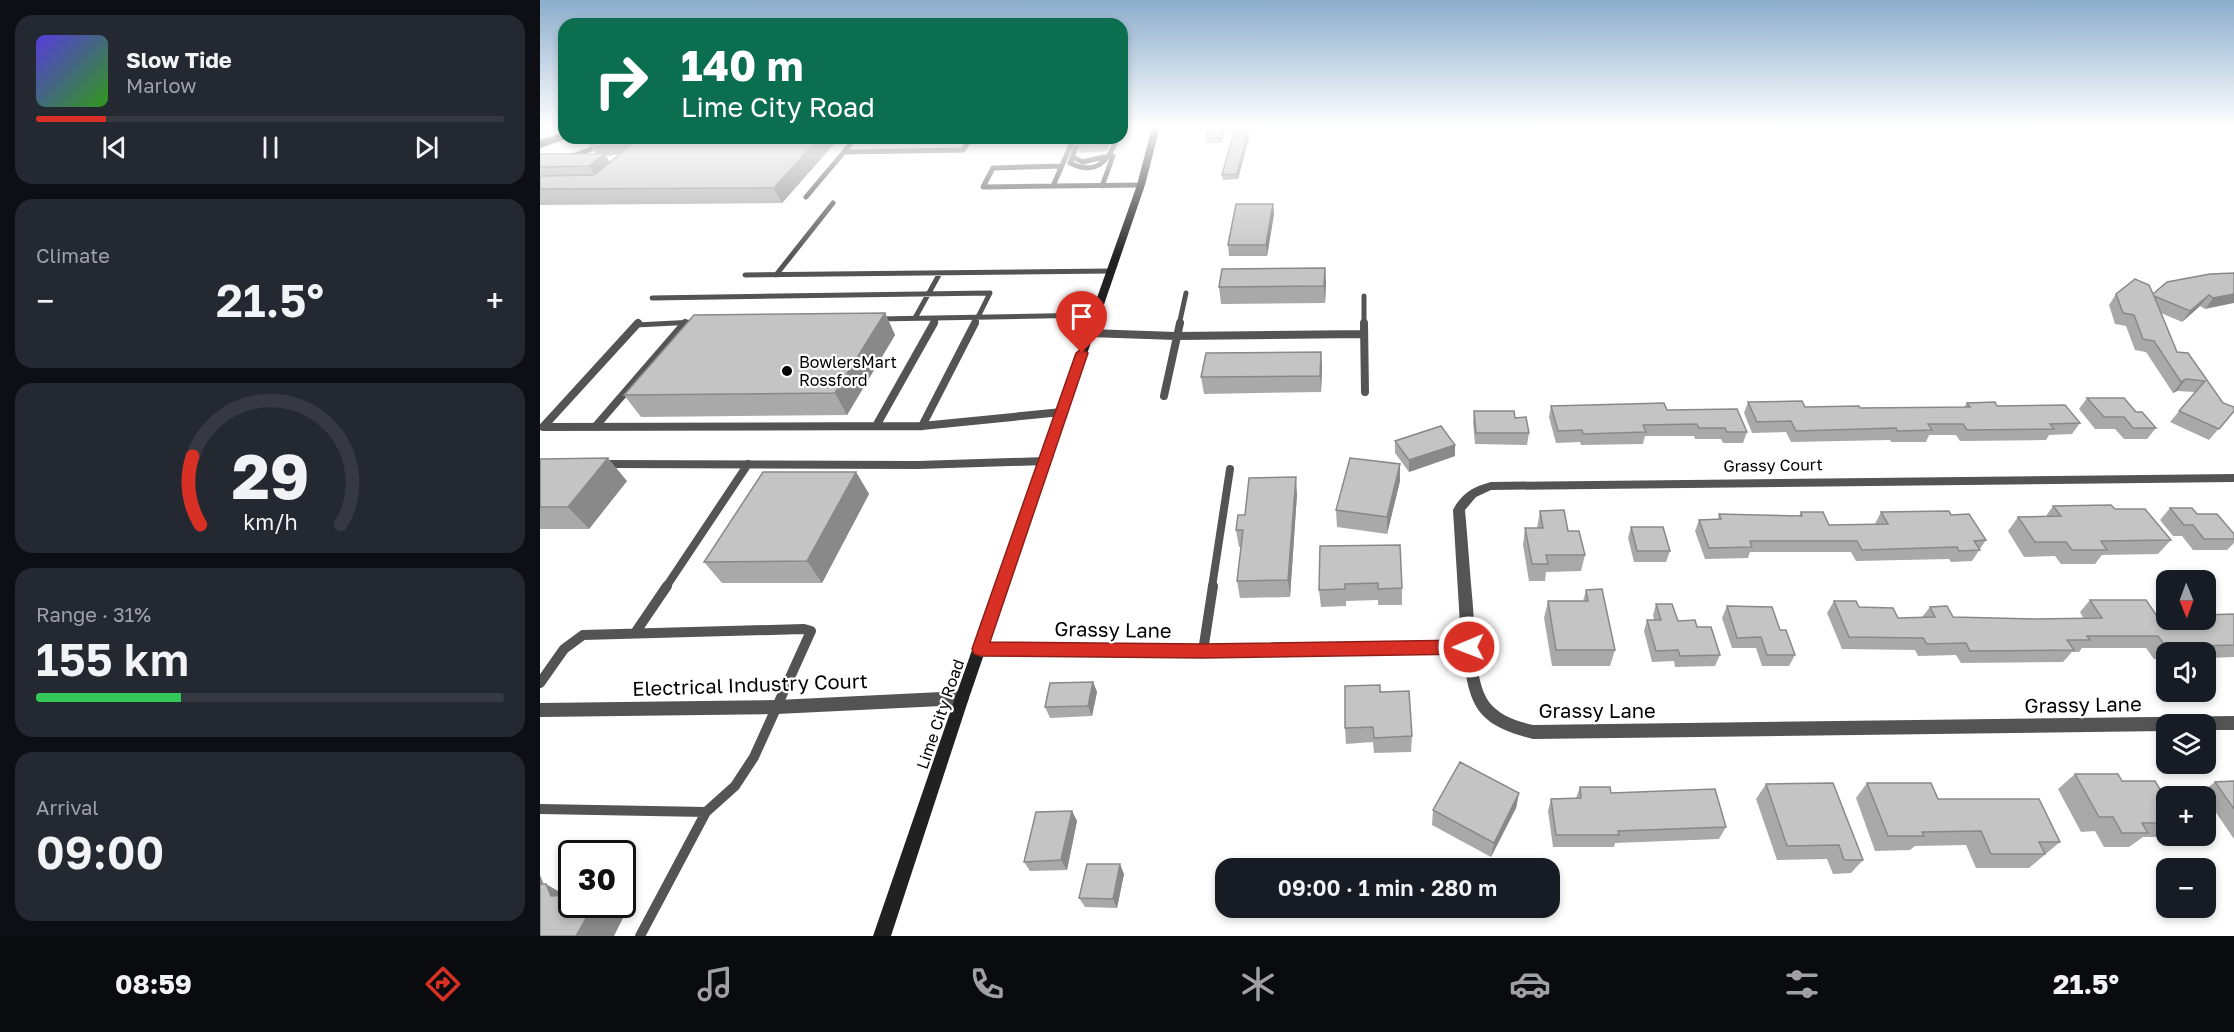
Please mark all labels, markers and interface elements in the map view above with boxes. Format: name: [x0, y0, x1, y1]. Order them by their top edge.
text: 140 m: [681, 40, 803, 90]
icon: right: [582, 42, 660, 120]
text: Slow Tide: [126, 46, 232, 73]
text: Marlow: [126, 73, 197, 97]
text: Lime City Road: [681, 91, 875, 123]
icon: previous: [98, 131, 131, 164]
icon: pause: [254, 131, 287, 164]
icon: next: [410, 131, 443, 164]
text: Climate: [36, 243, 110, 267]
text: 21.5°: [216, 273, 324, 327]
text: −: [36, 281, 54, 320]
text: +: [486, 281, 504, 320]
pin: [1056, 291, 1107, 353]
icon: arrive: [1065, 300, 1098, 333]
place label: BowlersMart Rossford: [799, 352, 897, 390]
marker: BowlersMart Rossford: [780, 364, 794, 378]
text: 29: [231, 438, 309, 513]
street label: Grassy Court: [1723, 454, 1823, 476]
text: km/h: [243, 509, 297, 535]
north arrow: [2156, 570, 2216, 630]
map controls: [2156, 570, 2216, 918]
text: Range · 31%: [36, 602, 151, 626]
position arrow: [1437, 615, 1501, 679]
street label: Grassy Lane: [1054, 616, 1172, 642]
text: 155 km: [36, 632, 189, 686]
button: sound: [2156, 642, 2216, 702]
street label: Lime City Road: [912, 656, 968, 772]
street label: Electrical Industry Court: [632, 668, 868, 700]
street label: Grassy Lane: [2024, 691, 2142, 717]
street label: Grassy Lane: [1538, 698, 1656, 722]
button: layers: [2156, 714, 2216, 774]
button: +: [2156, 786, 2216, 846]
text: Arrival: [36, 795, 99, 819]
text: 09:00: [36, 825, 164, 879]
speed limit sign: 30: [558, 840, 636, 918]
button: −: [2156, 858, 2216, 918]
text: 09:00 · 1 min · 280 m: [1278, 874, 1497, 901]
icon: directions: [422, 963, 464, 1005]
icon: music: [694, 963, 736, 1005]
icon: phone: [966, 963, 1008, 1005]
icon: climate: [1237, 963, 1279, 1005]
icon: car: [1509, 963, 1551, 1005]
icon: filters: [1781, 963, 1823, 1005]
text: 08:59: [115, 968, 192, 1000]
text: 21.5°: [2053, 968, 2119, 1000]

